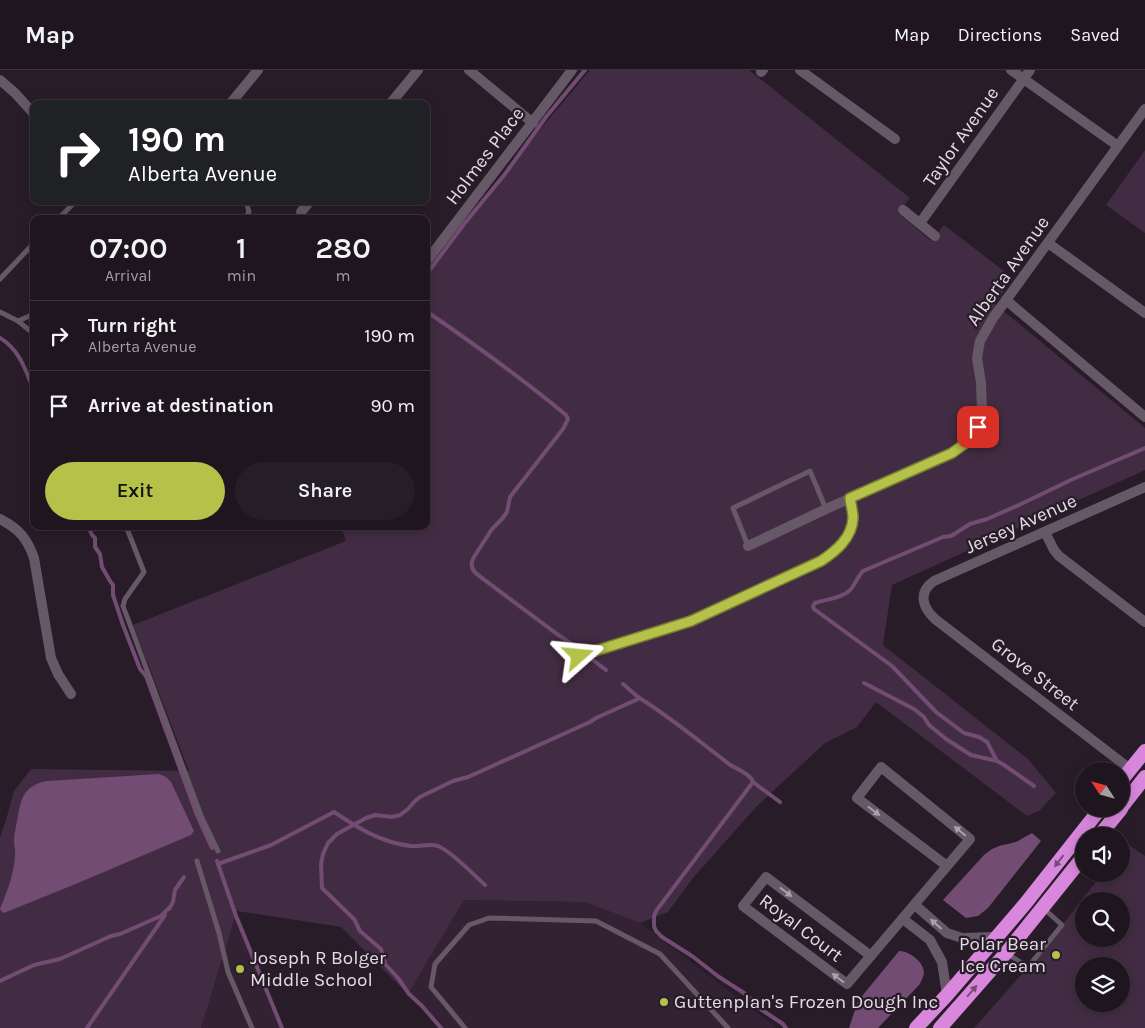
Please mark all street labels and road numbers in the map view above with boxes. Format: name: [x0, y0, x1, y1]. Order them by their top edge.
street label: Taylor Avenue: [918, 83, 1004, 191]
street label: Holmes Place: [441, 103, 529, 209]
street label: Alberta Avenue: [962, 212, 1054, 330]
street label: Jersey Avenue: [962, 490, 1080, 558]
street label: Grove Street: [987, 633, 1083, 715]
street label: Royal Court: [755, 890, 847, 966]

